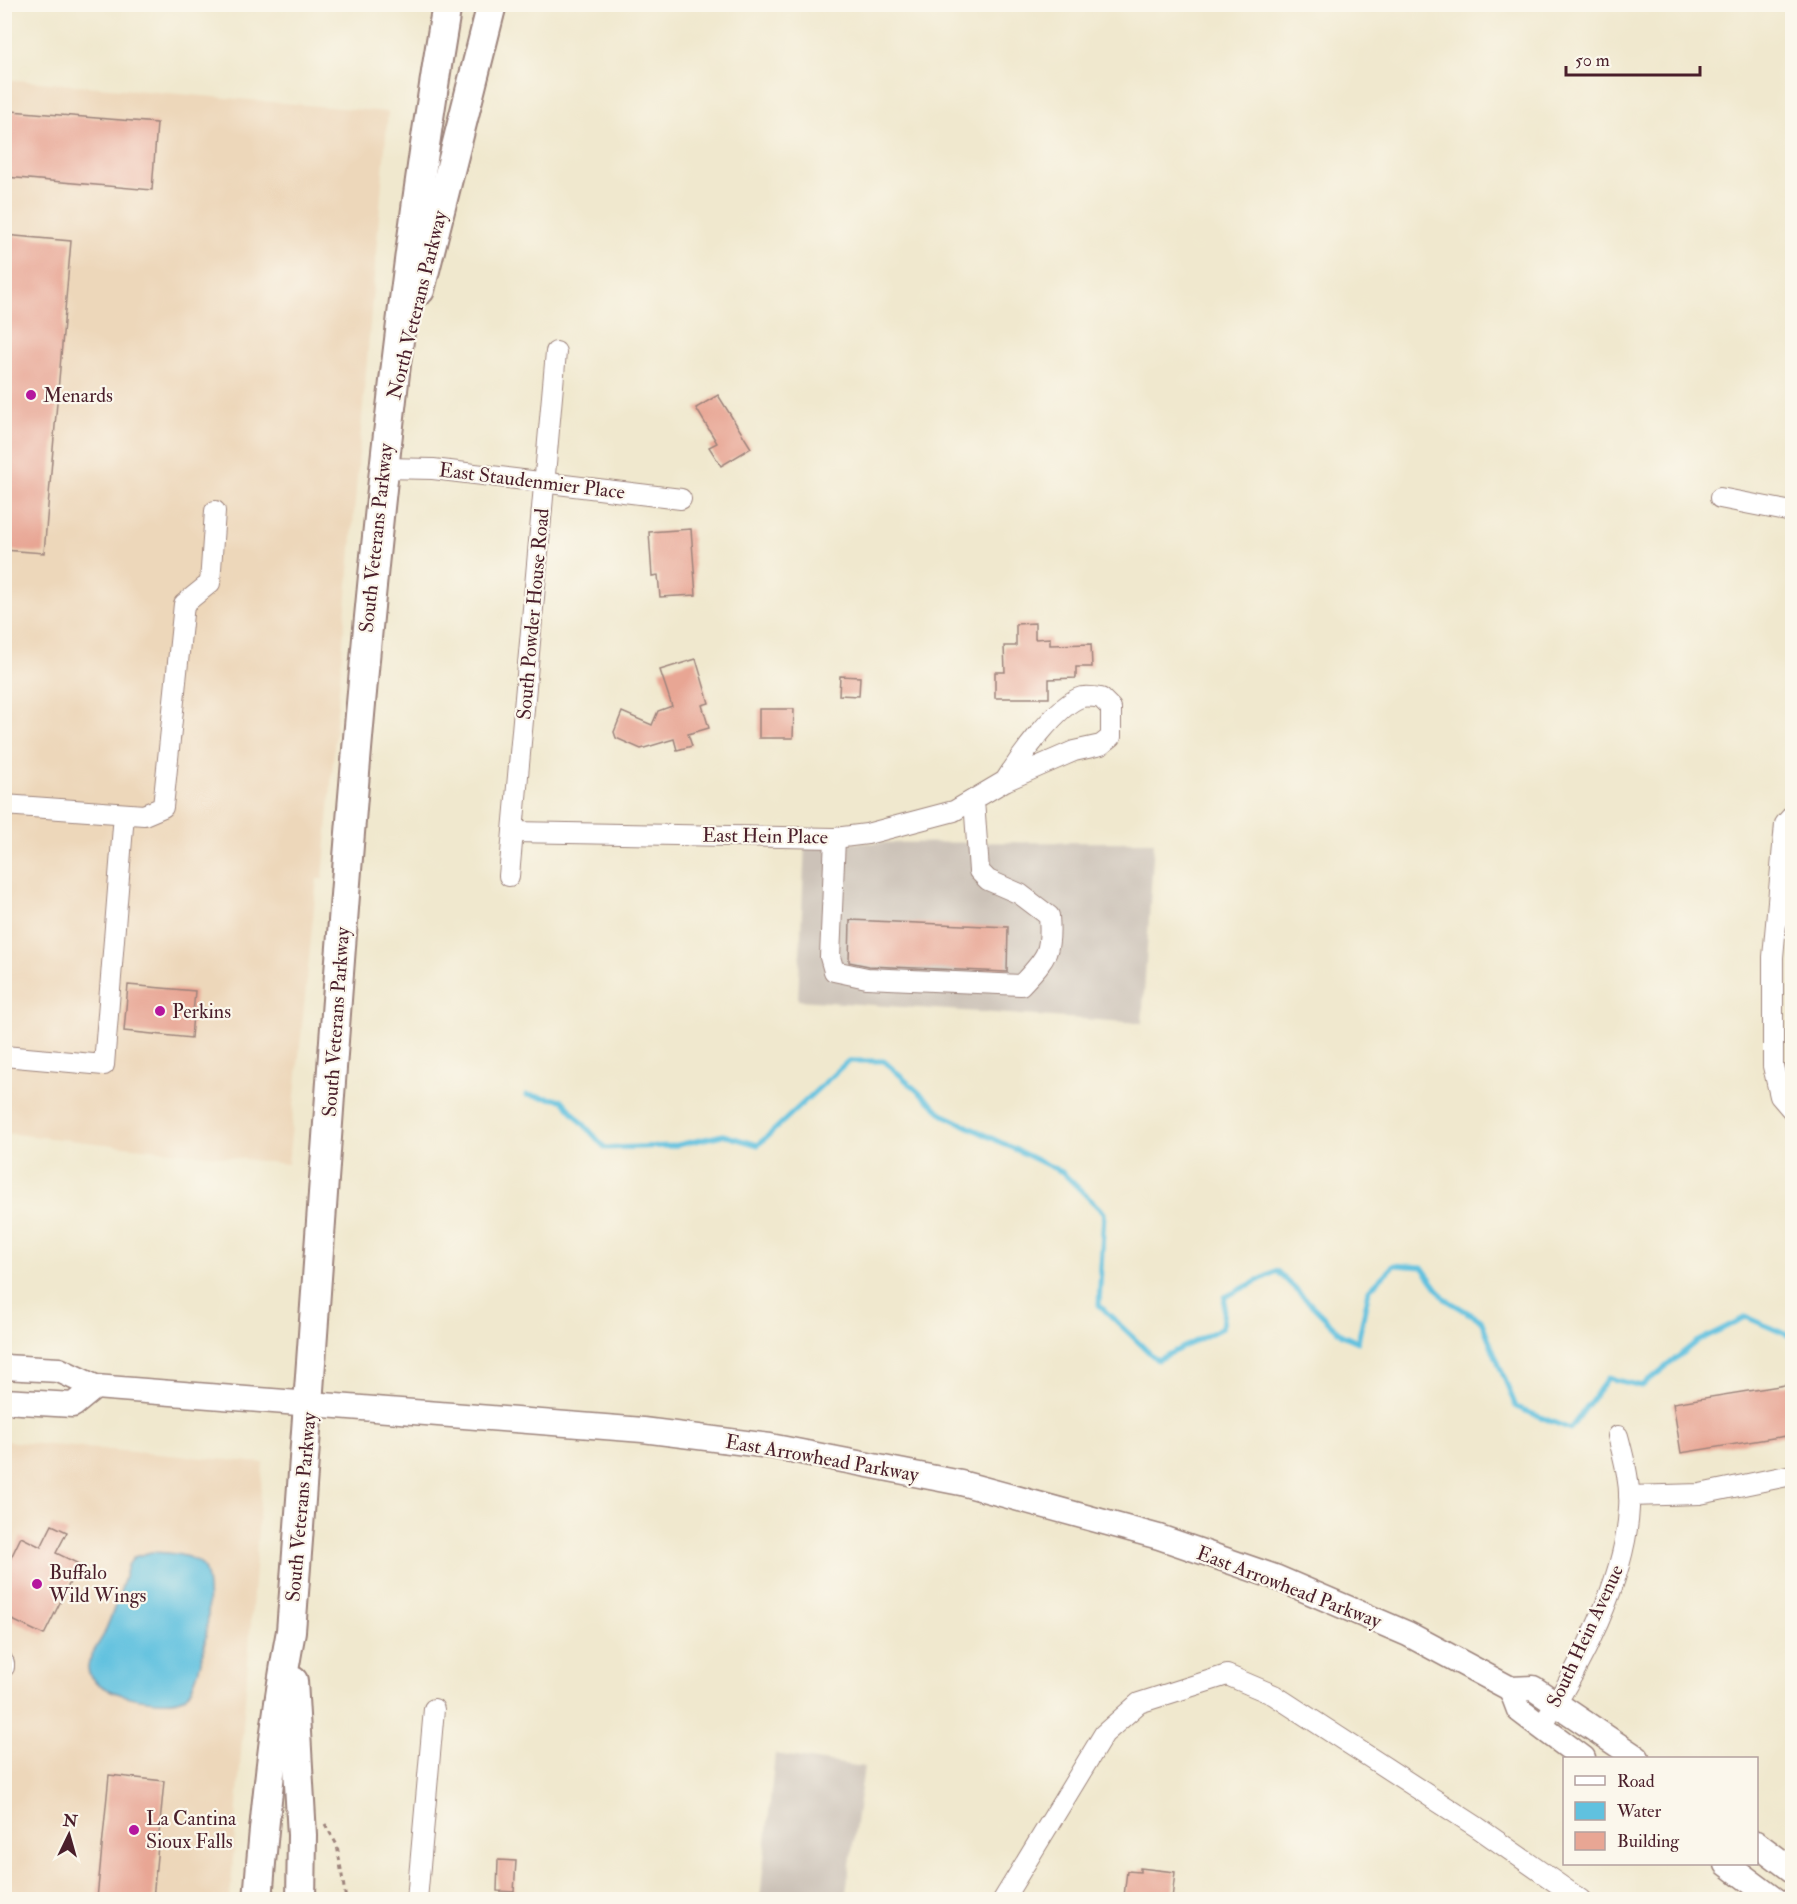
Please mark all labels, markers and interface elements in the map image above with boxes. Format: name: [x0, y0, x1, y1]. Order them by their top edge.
scale bar: [1566, 39, 1700, 77]
text: 50 m: [1575, 49, 1610, 72]
street label: North Veterans Parkway: [381, 207, 453, 402]
place label: Menards: [43, 383, 113, 408]
marker: Menards: [24, 388, 38, 402]
street label: South Veterans Parkway: [354, 441, 399, 634]
street label: East Staudenmier Place: [438, 457, 626, 505]
street label: South Powder House Road: [511, 507, 555, 721]
street label: East Hein Place: [702, 822, 828, 850]
street label: South Veterans Parkway: [317, 925, 355, 1118]
place label: Perkins: [172, 999, 231, 1024]
marker: Perkins: [153, 1004, 167, 1018]
street label: South Veterans Parkway: [280, 1410, 322, 1603]
street label: East Arrowhead Parkway: [723, 1429, 922, 1488]
street label: East Arrowhead Parkway: [1193, 1540, 1386, 1634]
place label: Buffalo Wild Wings: [48, 1560, 147, 1608]
street label: South Hein Avenue: [1541, 1561, 1629, 1711]
marker: Buffalo Wild Wings: [30, 1577, 44, 1591]
legend: [1563, 1757, 1758, 1865]
text: Road: [1617, 1770, 1655, 1793]
text: Water: [1616, 1800, 1661, 1823]
north arrow: [39, 1805, 99, 1865]
place label: La Cantina Sioux Falls: [146, 1806, 237, 1854]
text: N: [61, 1810, 79, 1832]
marker: La Cantina Sioux Falls: [127, 1823, 141, 1837]
text: Building: [1617, 1830, 1680, 1853]

